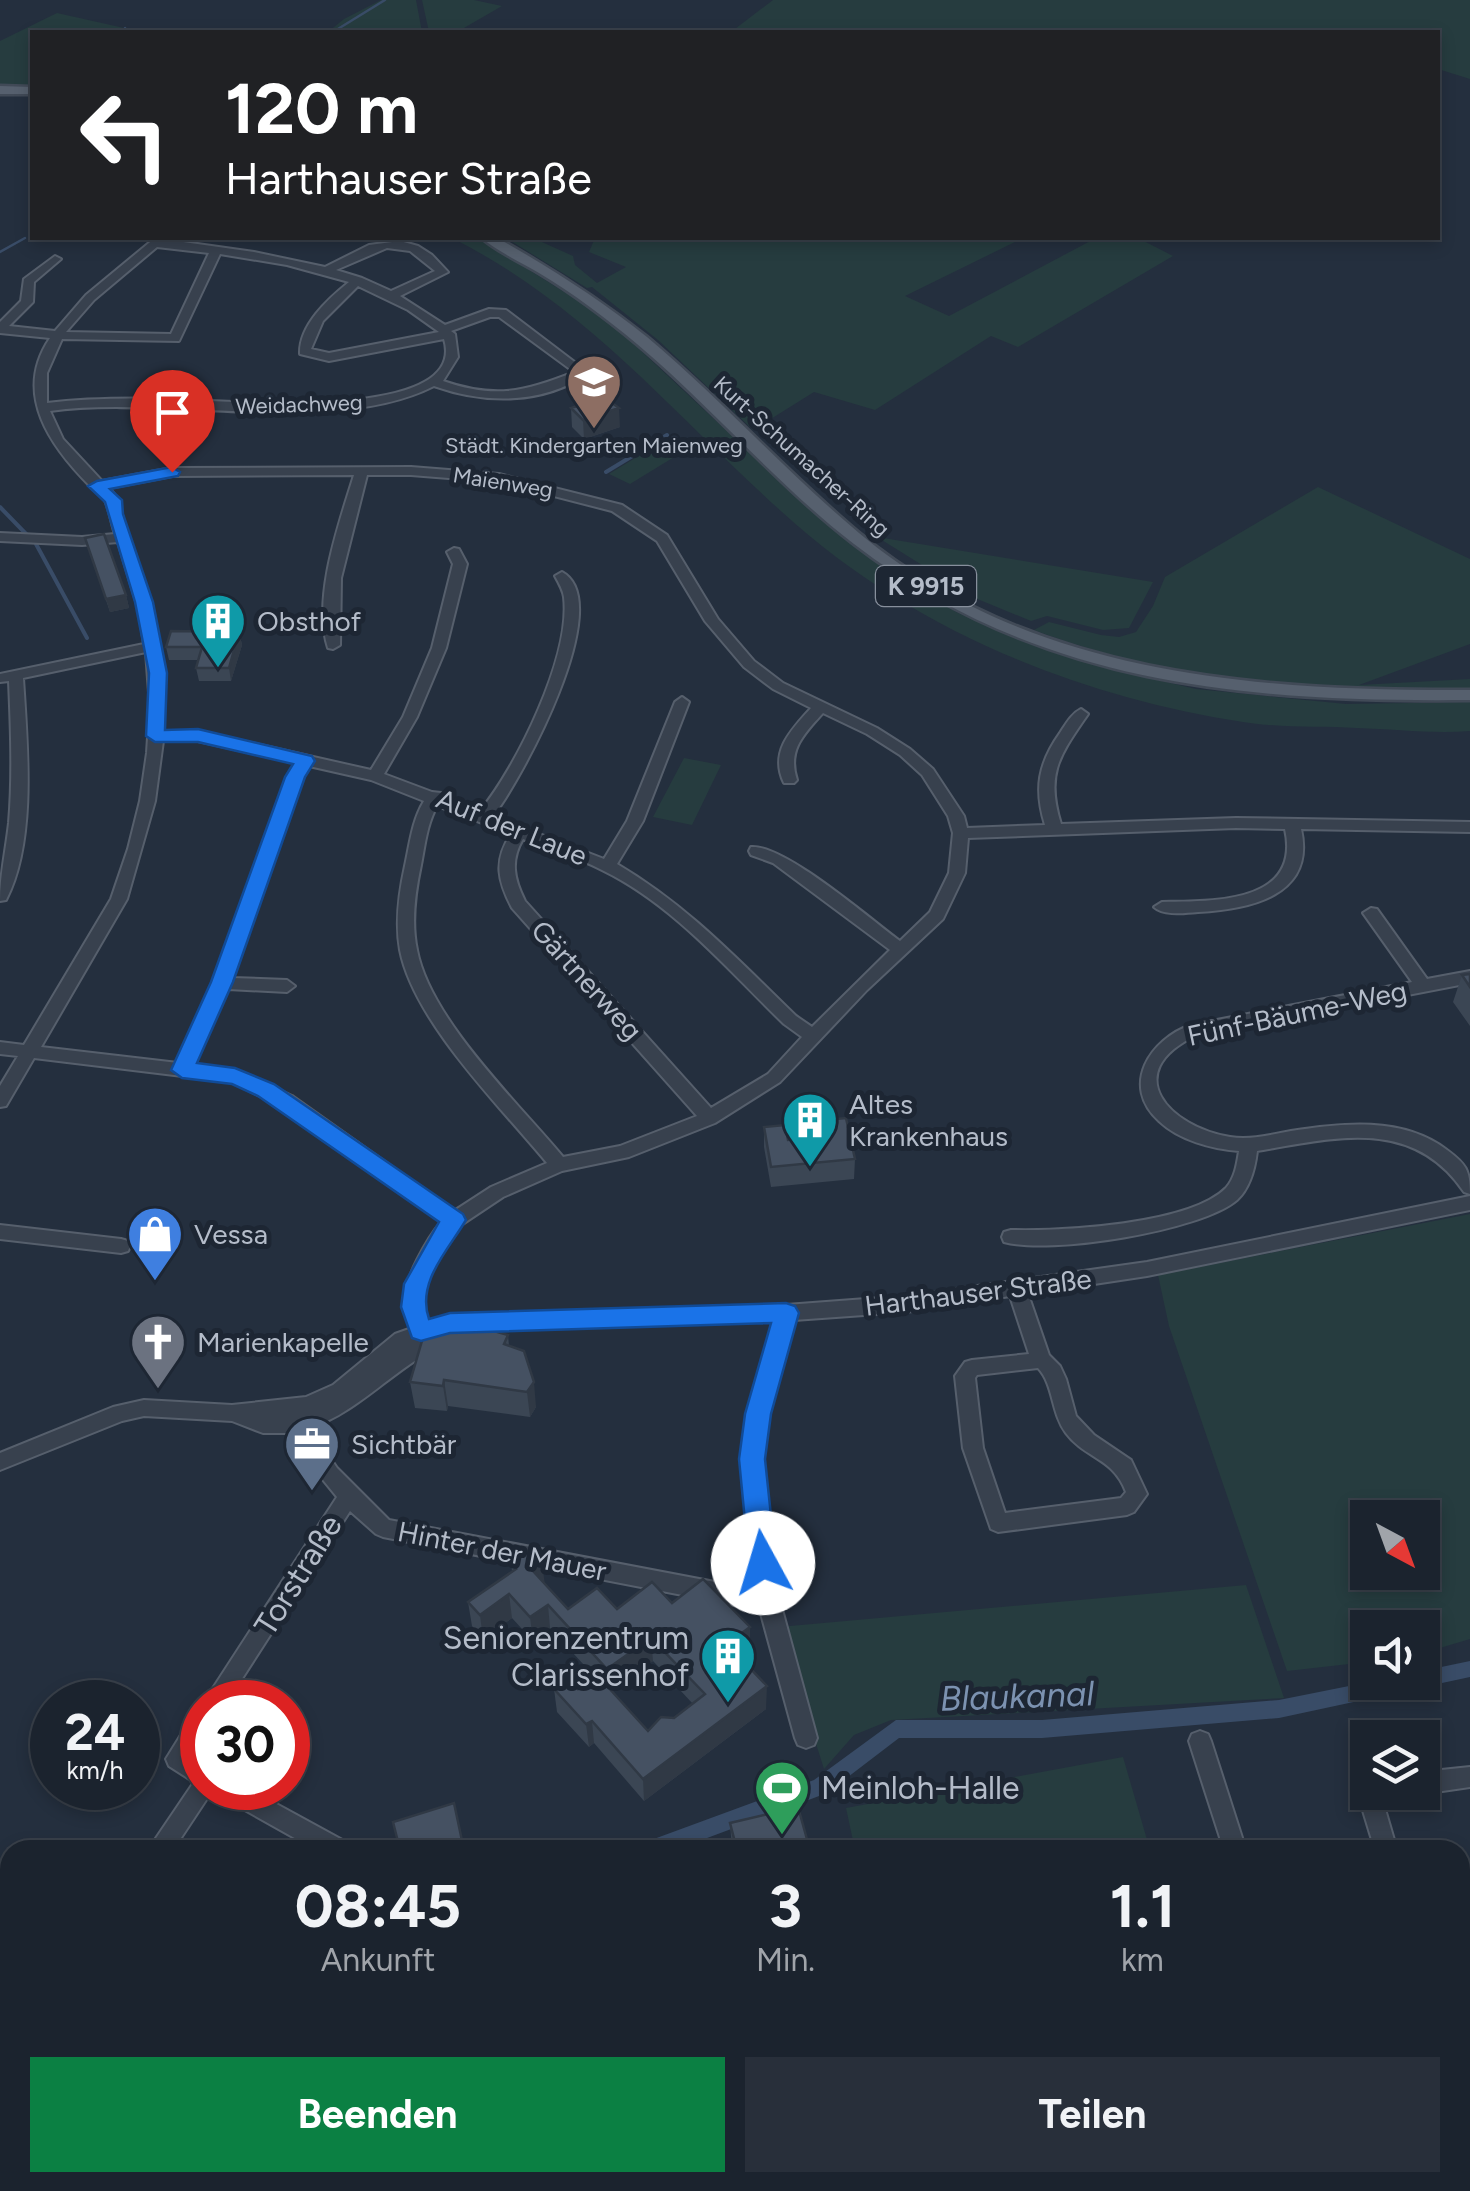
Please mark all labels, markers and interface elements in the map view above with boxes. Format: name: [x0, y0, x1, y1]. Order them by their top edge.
text: 120 m: [225, 66, 418, 151]
icon: left: [60, 70, 190, 200]
text: Harthauser Straße: [225, 151, 592, 205]
school or university icon: Städt. Kindergarten Maienweg: [564, 352, 624, 431]
pin: [130, 370, 215, 473]
street label: Kurt-Schumacher-Ring: [708, 370, 895, 542]
icon: arrive: [145, 385, 200, 440]
street label: Weidachweg: [235, 389, 363, 420]
place label: Städt. Kindergarten Maienweg: [445, 432, 743, 459]
street label: Maienweg: [451, 461, 555, 504]
road number: K 9915: [876, 566, 976, 606]
building icon: Obsthof: [188, 591, 248, 670]
place label: Obsthof: [257, 604, 362, 638]
street label: Auf der Laue: [432, 781, 592, 873]
street label: Gärtnerweg: [524, 913, 650, 1047]
street label: Fünf-Bäume-Weg: [1184, 973, 1410, 1053]
place label: Altes Krankenhaus: [849, 1087, 1008, 1153]
building icon: Altes Krankenhaus: [780, 1090, 840, 1169]
shop icon: Vessa: [125, 1204, 185, 1283]
place label: Vessa: [194, 1217, 268, 1251]
street label: Harthauser Straße: [863, 1261, 1093, 1323]
church icon: Marienkapelle: [128, 1312, 188, 1391]
place label: Marienkapelle: [197, 1325, 369, 1359]
office icon: Sichtbär: [282, 1414, 342, 1493]
place label: Sichtbär: [351, 1427, 457, 1461]
north arrow: [1350, 1500, 1440, 1590]
map controls: [1350, 1500, 1440, 1810]
street label: Torstraße: [246, 1508, 350, 1642]
position arrow: [711, 1511, 815, 1615]
street label: Hinter der Mauer: [395, 1514, 610, 1588]
button: sound: [1350, 1610, 1440, 1700]
place label: Seniorenzentrum Clarissenhof: [443, 1619, 689, 1694]
building icon: Seniorenzentrum Clarissenhof: [698, 1626, 758, 1705]
water label: Blaukanal: [939, 1672, 1095, 1720]
speed limit sign: 30: [180, 1680, 310, 1810]
text: 24: [65, 1702, 125, 1763]
button: layers: [1350, 1720, 1440, 1810]
text: km/h: [66, 1755, 124, 1785]
sports icon: Meinloh-Halle: [752, 1758, 812, 1837]
place label: Meinloh-Halle: [821, 1769, 1020, 1807]
text: 08:45: [295, 1870, 461, 1942]
text: 3: [769, 1870, 802, 1942]
text: 1.1: [1110, 1870, 1175, 1942]
text: Ankunft: [321, 1941, 435, 1979]
text: Min.: [756, 1941, 815, 1979]
text: km: [1121, 1941, 1164, 1979]
button: Beenden: [30, 2057, 725, 2172]
button: Teilen: [745, 2057, 1440, 2172]

